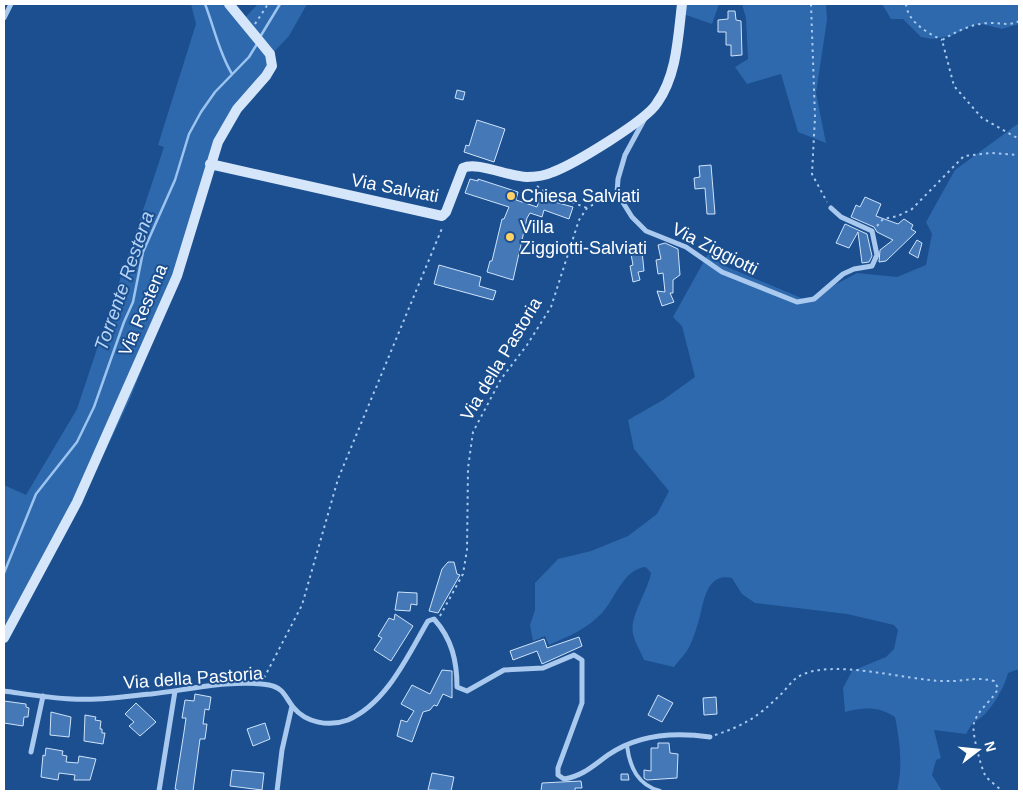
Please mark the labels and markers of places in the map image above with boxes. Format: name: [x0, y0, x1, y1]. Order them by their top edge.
place label: Chiesa Salviati: [521, 186, 640, 206]
marker: Chiesa Salviati: [505, 190, 517, 202]
place label: Villa Ziggiotti-Salviati: [520, 217, 647, 258]
marker: Villa Ziggiotti-Salviati: [504, 231, 516, 243]

